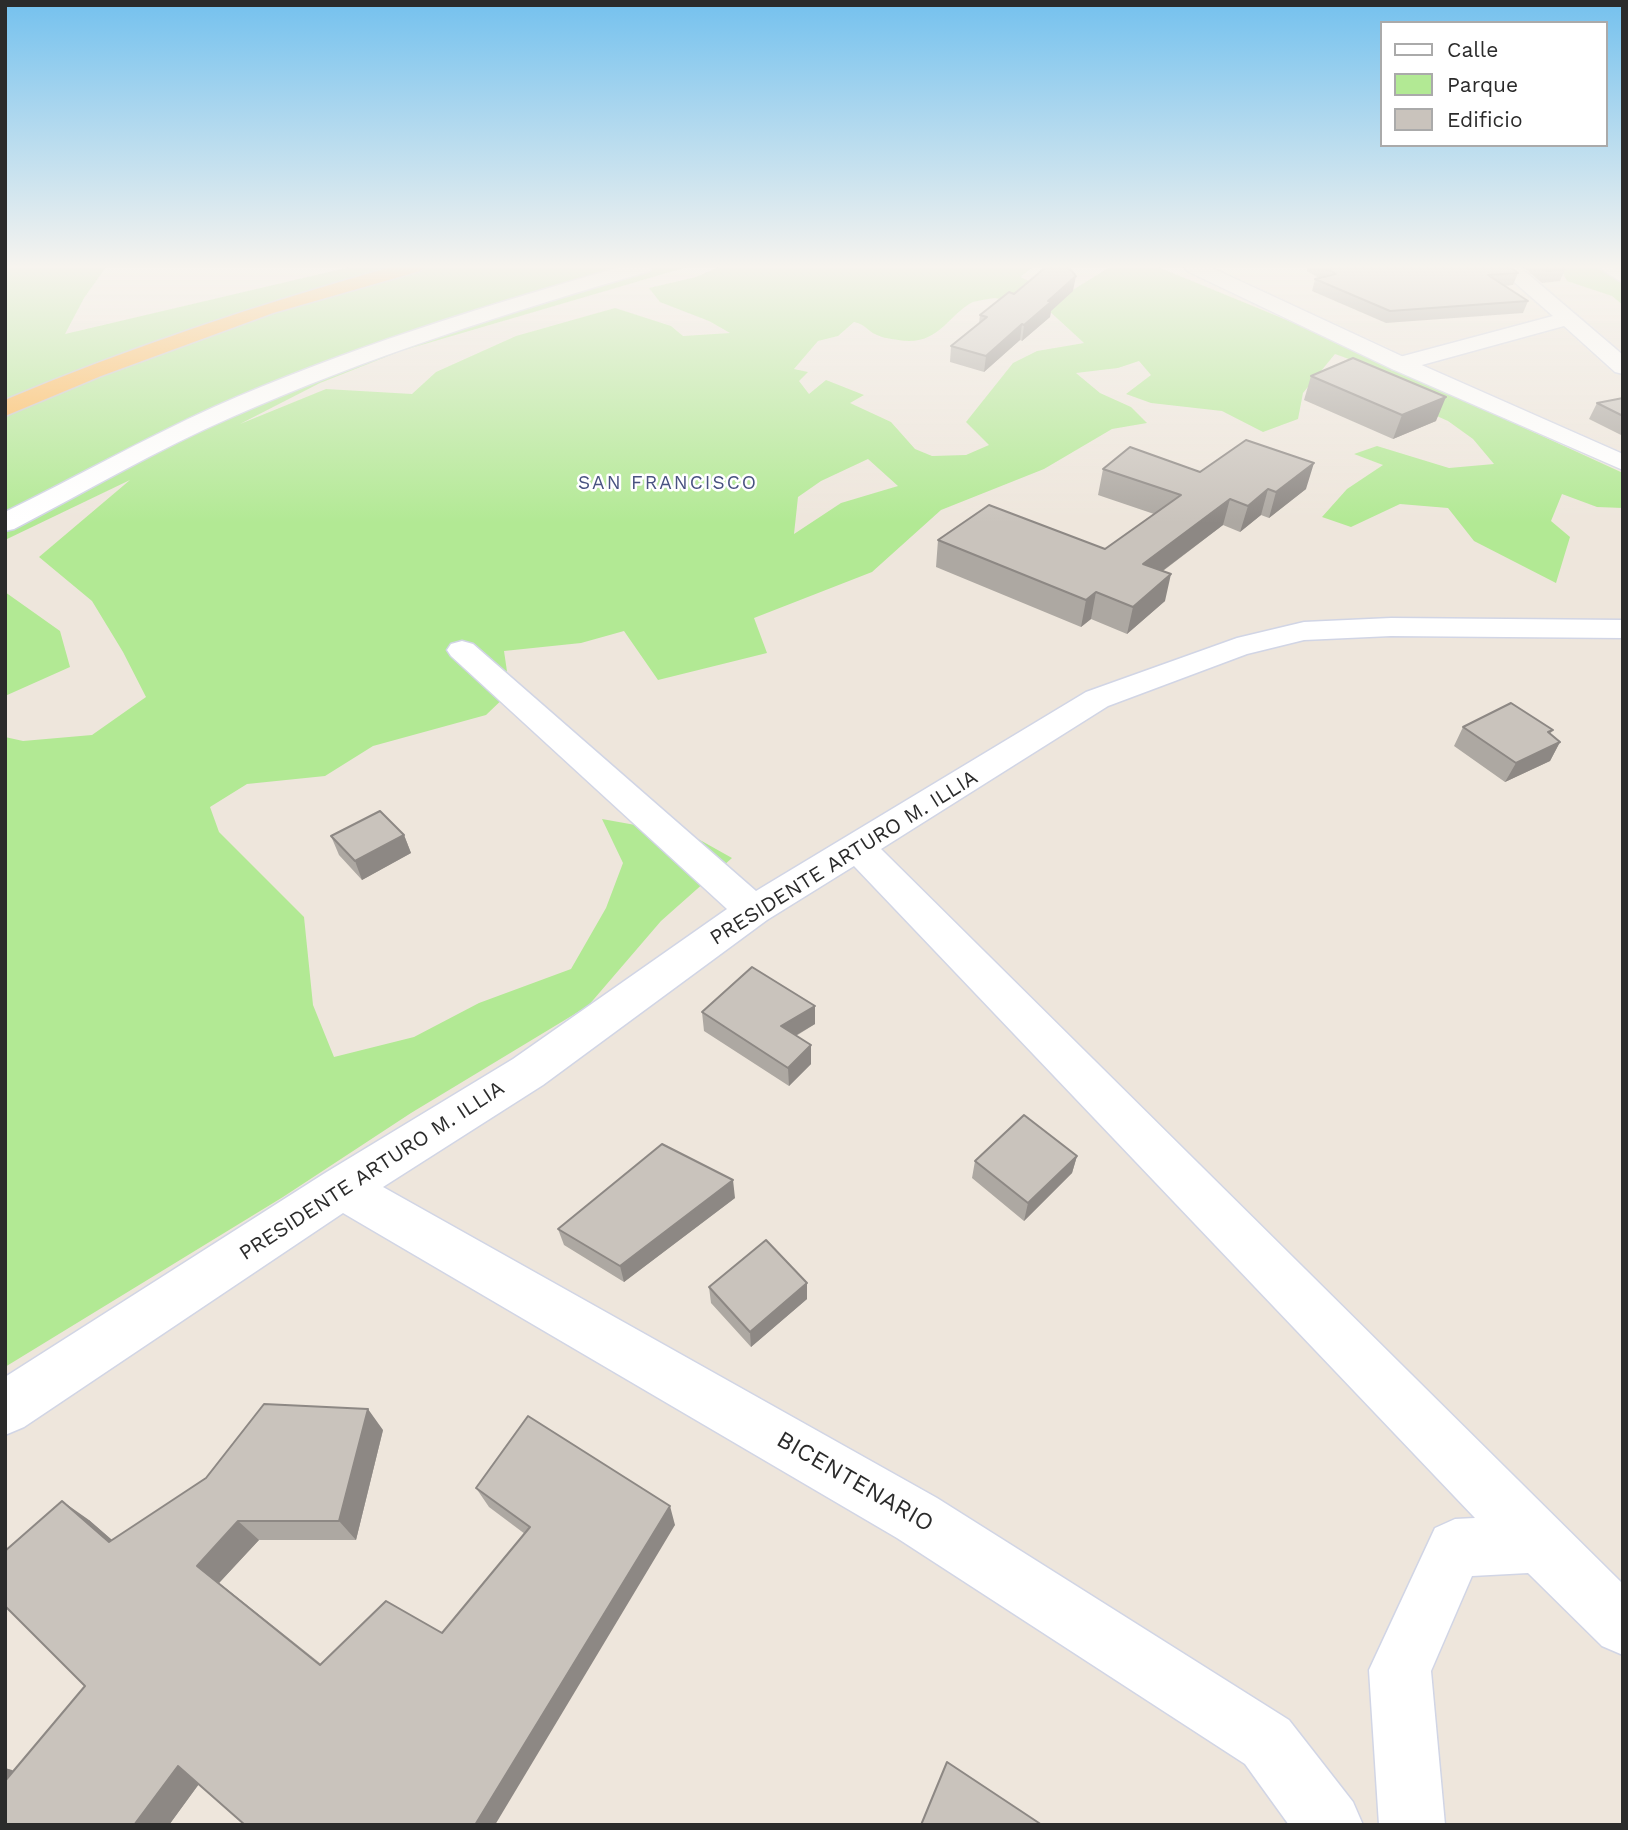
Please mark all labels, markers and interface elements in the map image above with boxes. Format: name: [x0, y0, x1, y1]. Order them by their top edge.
legend: [1380, 21, 1607, 147]
text: Calle: [1447, 37, 1498, 62]
text: Parque: [1447, 72, 1518, 97]
text: Edificio: [1447, 107, 1523, 132]
district label: SAN FRANCISCO: [580, 472, 756, 494]
street label: PRESIDENTE ARTURO M. ILLIA: [706, 765, 982, 951]
street label: PRESIDENTE ARTURO M. ILLIA: [235, 1076, 509, 1266]
street label: BICENTENARIO: [771, 1425, 939, 1539]

